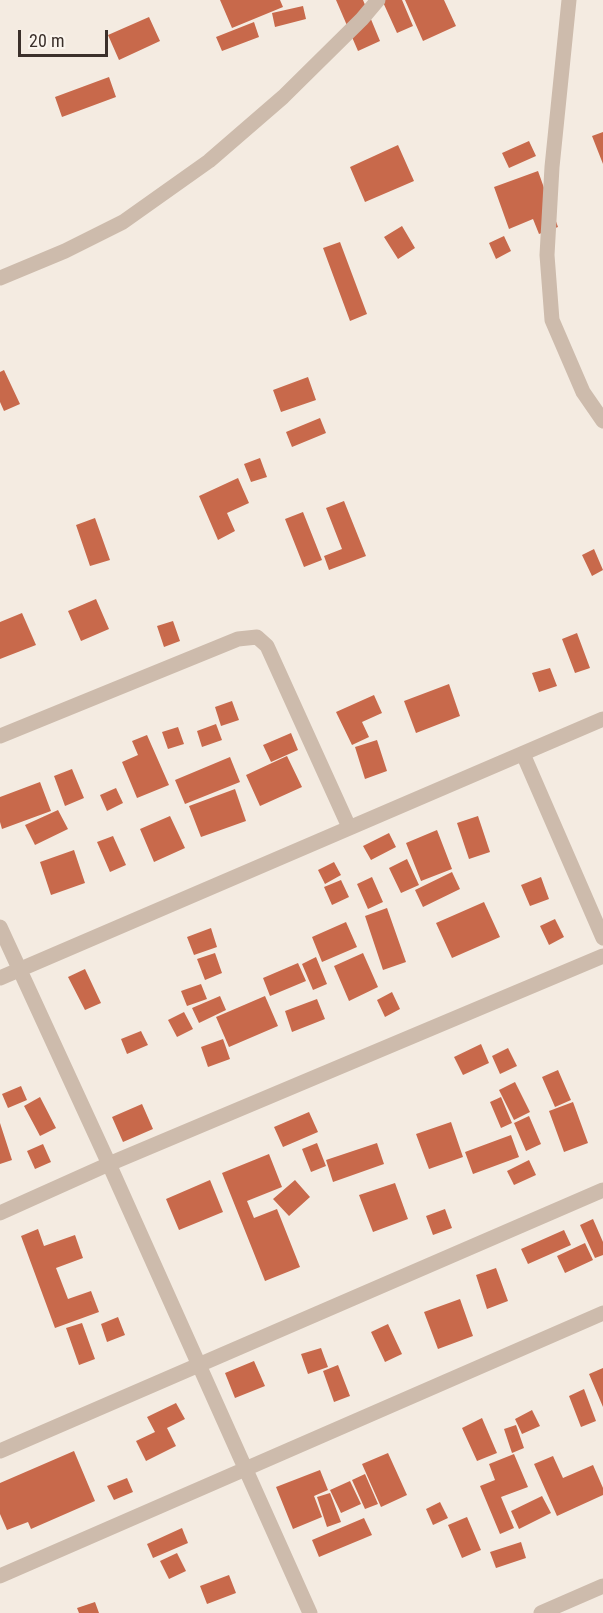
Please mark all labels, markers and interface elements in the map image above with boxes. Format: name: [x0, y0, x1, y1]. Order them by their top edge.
scale bar: [21, 18, 111, 56]
text: 20 m: [29, 30, 64, 51]

